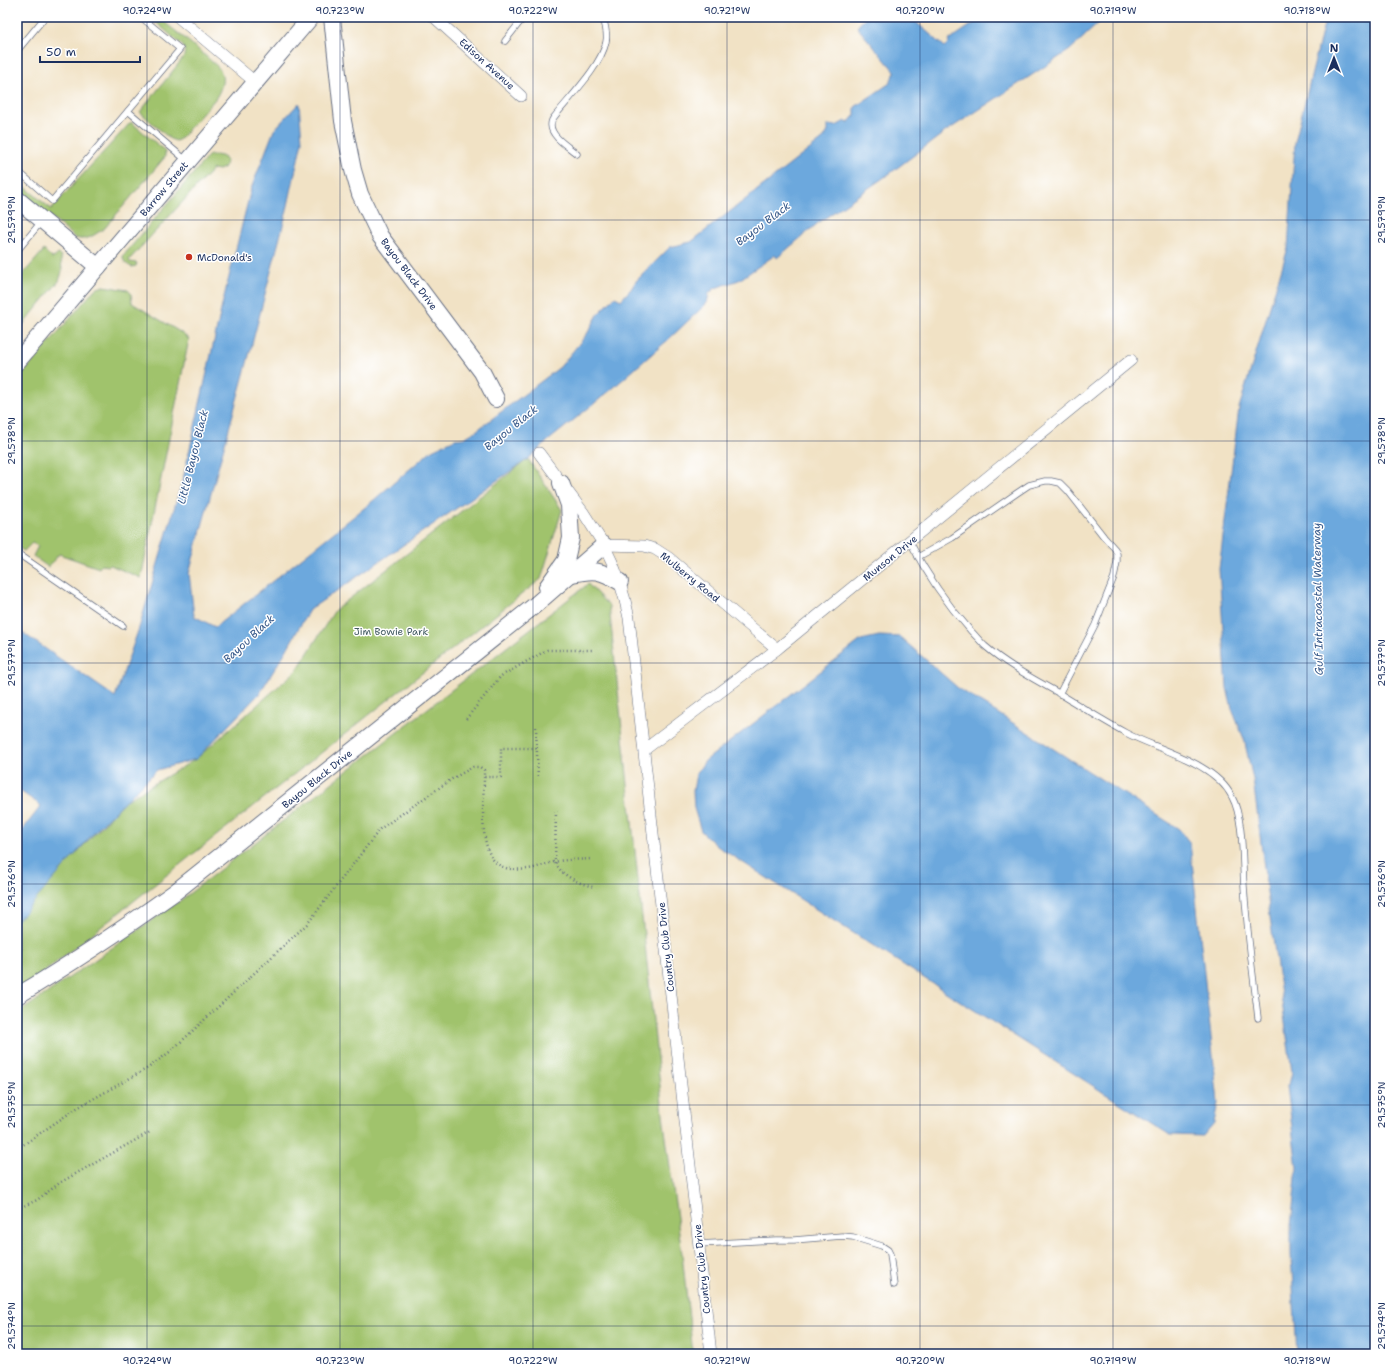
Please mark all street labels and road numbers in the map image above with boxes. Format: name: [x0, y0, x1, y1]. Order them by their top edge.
street label: Edison Avenue: [456, 36, 518, 93]
street label: Barrow Street: [137, 159, 191, 219]
street label: Bayou Black Drive: [378, 236, 440, 313]
street label: Munson Drive: [860, 532, 920, 584]
street label: Mulberry Road: [658, 549, 723, 605]
street label: Bayou Black Drive: [279, 746, 355, 811]
street label: Country Club Drive: [655, 901, 677, 992]
street label: Country Club Drive: [691, 1223, 713, 1314]

